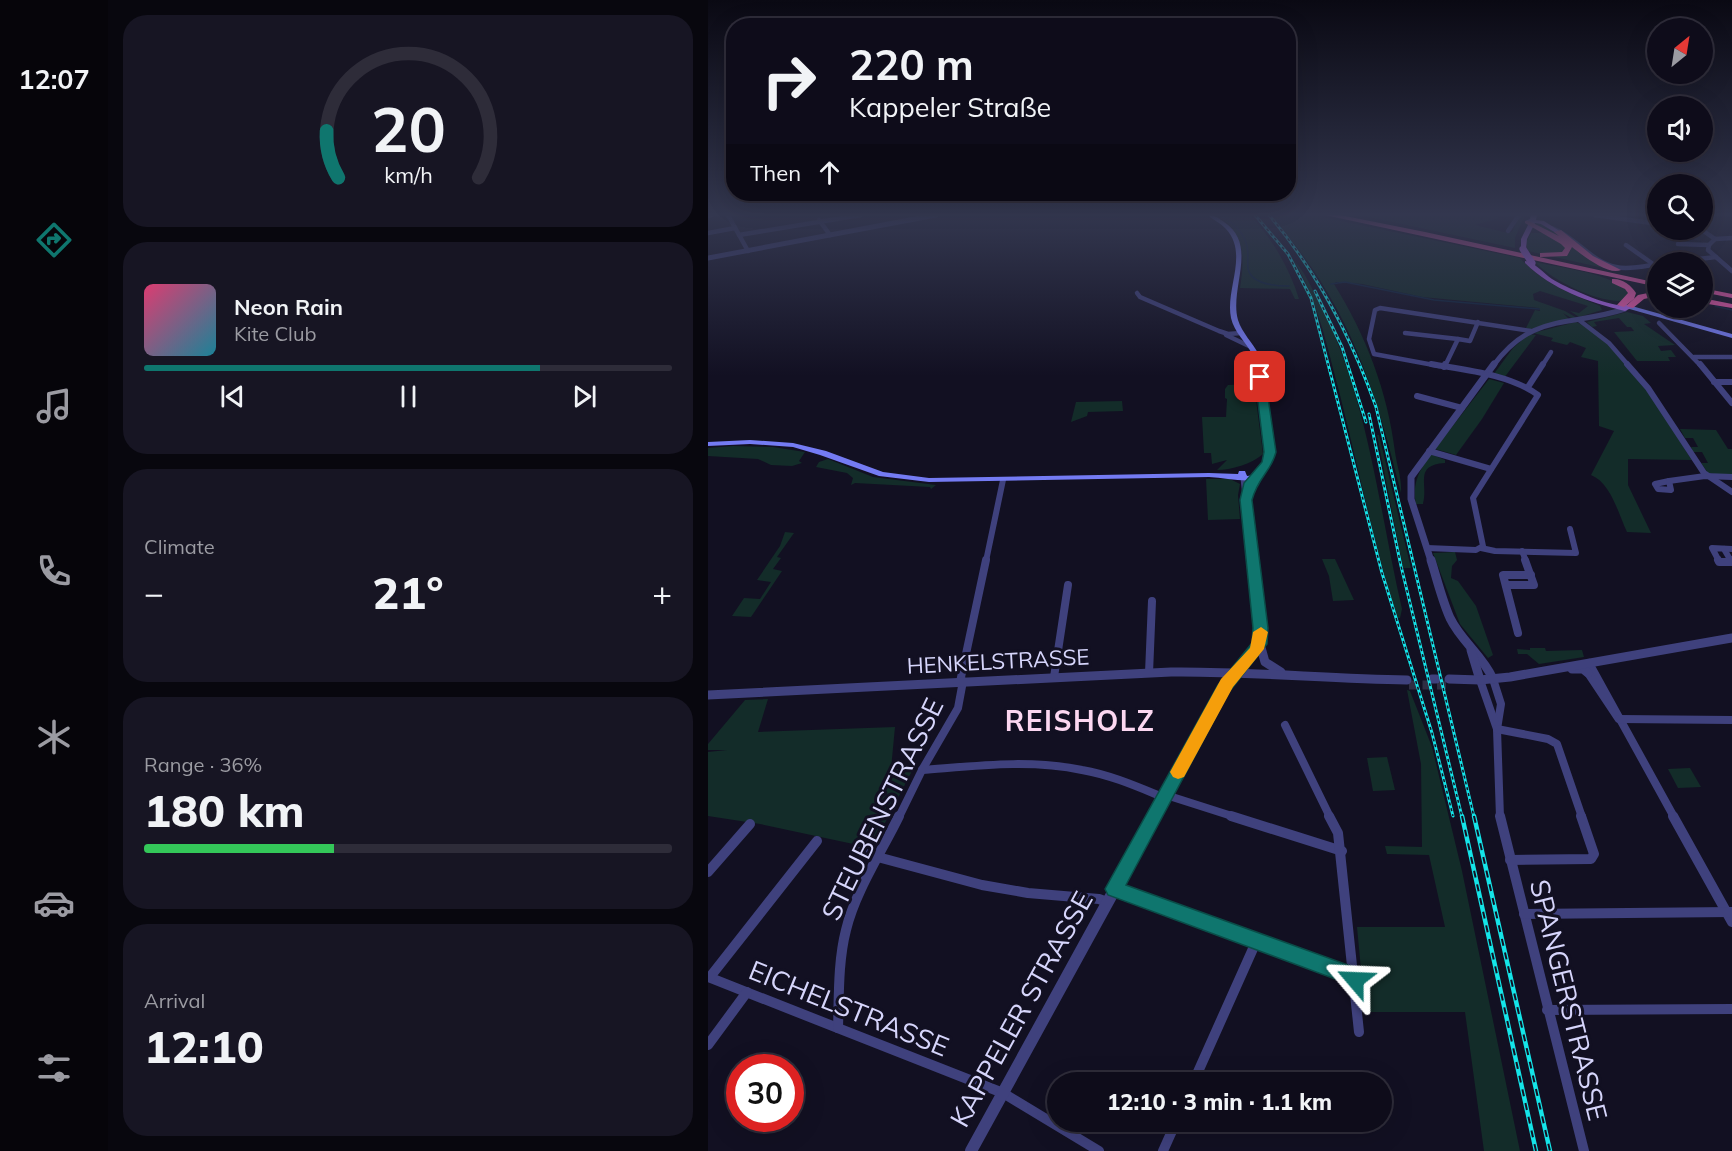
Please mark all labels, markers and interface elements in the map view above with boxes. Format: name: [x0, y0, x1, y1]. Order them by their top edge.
north arrow: [1647, 18, 1713, 84]
map controls: [1647, 18, 1713, 318]
text: 220 m: [849, 38, 974, 91]
icon: right: [750, 42, 828, 120]
text: 12:07: [18, 62, 90, 96]
text: 20: [371, 89, 445, 168]
text: Kappeler Straße: [849, 90, 1051, 124]
button: sound: [1647, 96, 1713, 162]
icon: ahead: [813, 156, 846, 189]
text: Then: [750, 159, 801, 187]
text: km/h: [384, 161, 432, 188]
button: search: [1647, 174, 1713, 240]
icon: directions: [33, 219, 75, 261]
button: layers: [1647, 252, 1713, 318]
text: Neon Rain: [234, 293, 343, 321]
text: Kite Club: [234, 321, 316, 346]
pin: [1234, 351, 1285, 402]
icon: arrive: [1243, 360, 1276, 393]
icon: previous: [216, 380, 249, 413]
icon: pause: [392, 380, 425, 413]
icon: next: [568, 380, 601, 413]
icon: music: [33, 385, 75, 427]
text: Climate: [144, 534, 215, 559]
icon: phone: [33, 550, 75, 592]
text: 21°: [372, 564, 444, 620]
text: −: [144, 572, 164, 613]
text: +: [652, 572, 672, 613]
street label: HENKELSTRASSE: [906, 642, 1090, 680]
street label: STEUBENSTRASSE: [813, 692, 951, 926]
district label: REISHOLZ: [1005, 703, 1155, 738]
icon: climate: [33, 716, 75, 758]
text: Range · 36%: [144, 752, 262, 777]
text: 180 km: [144, 782, 305, 838]
street label: SPANGERSTRASSE: [1523, 876, 1615, 1124]
icon: car: [33, 882, 75, 924]
street label: KAPPELER STRASSE: [942, 885, 1100, 1133]
position arrow: [1323, 948, 1387, 1012]
street label: EICHELSTRASSE: [744, 952, 954, 1064]
text: Arrival: [144, 988, 205, 1013]
text: 12:10: [144, 1018, 264, 1074]
icon: filters: [33, 1047, 75, 1089]
speed limit sign: 30: [726, 1054, 804, 1132]
text: 12:10 · 3 min · 1.1 km: [1107, 1088, 1332, 1116]

